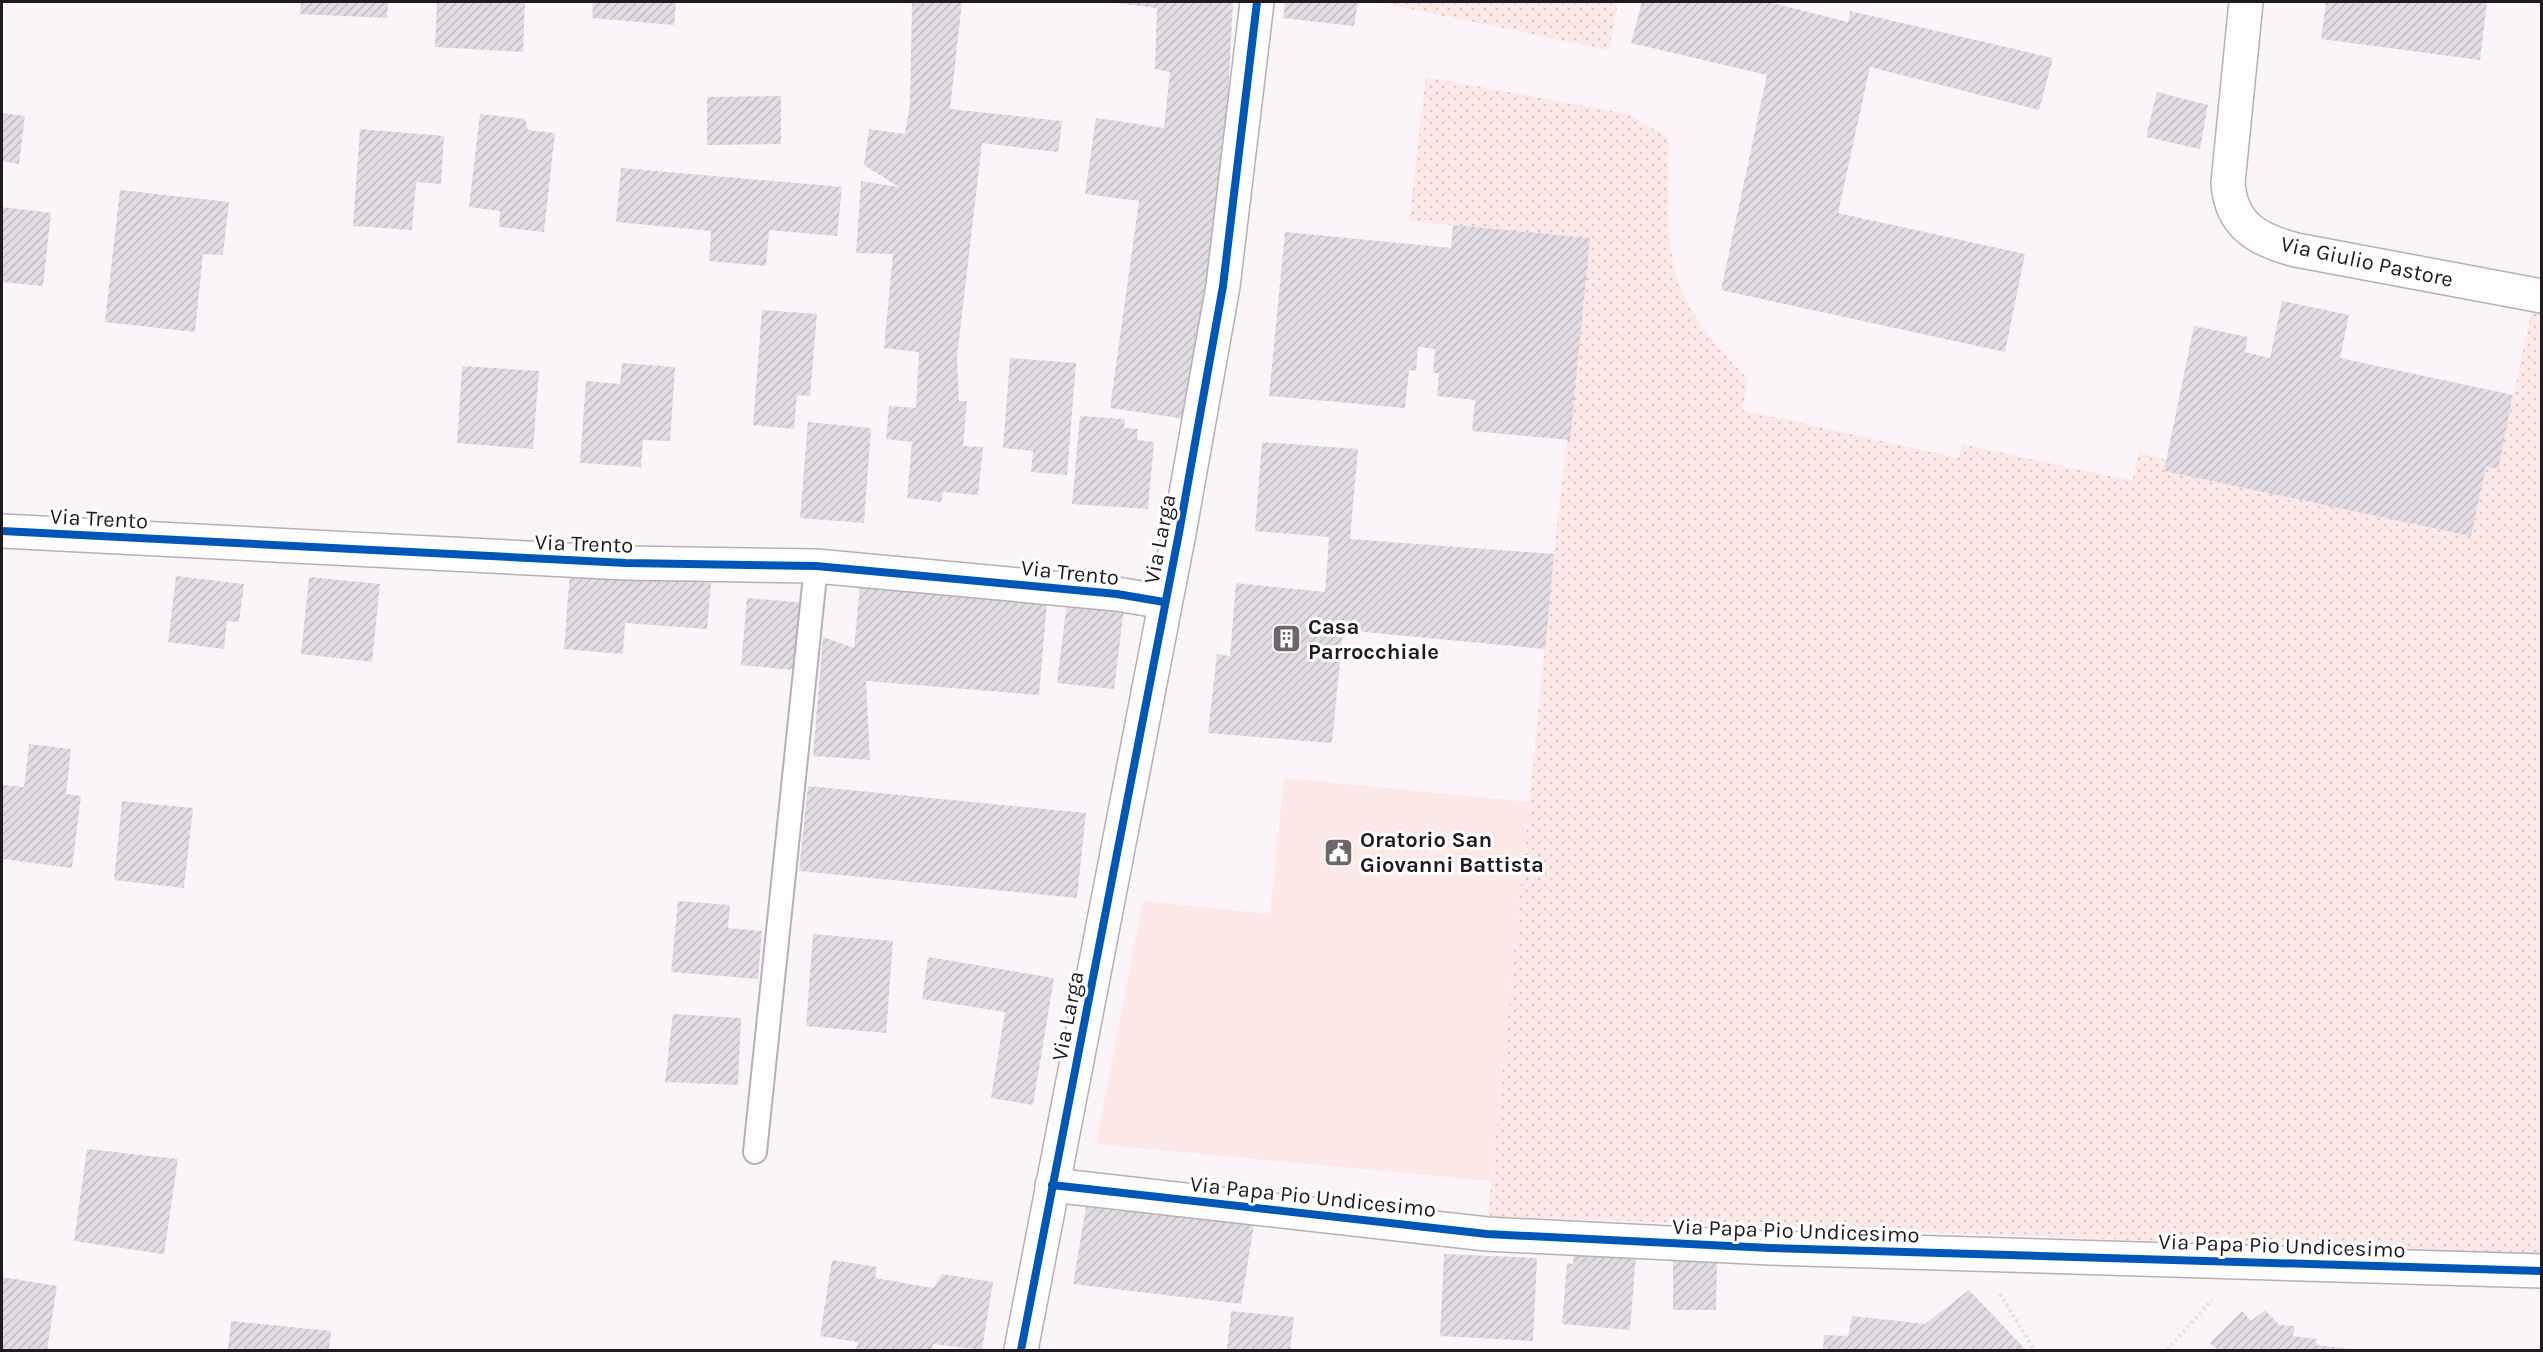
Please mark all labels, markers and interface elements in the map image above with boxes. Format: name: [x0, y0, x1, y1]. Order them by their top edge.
street label: Via Giulio Pastore: [2278, 231, 2455, 293]
street label: Via Larga: [1139, 492, 1181, 586]
street label: Via Trento: [49, 503, 149, 535]
street label: Via Trento: [534, 529, 634, 559]
street label: Via Trento: [1020, 555, 1120, 591]
place label: Casa Parrocchiale: [1308, 614, 1439, 665]
building icon: Casa Parrocchiale: [1271, 623, 1303, 655]
place label: Oratorio San Giovanni Battista: [1360, 827, 1544, 878]
public building icon: Oratorio San Giovanni Battista: [1323, 836, 1355, 868]
street label: Via Larga: [1047, 969, 1089, 1063]
street label: Via Papa Pio Undicesimo: [1189, 1171, 1437, 1223]
street label: Via Papa Pio Undicesimo: [1672, 1214, 1920, 1248]
street label: Via Papa Pio Undicesimo: [2158, 1229, 2406, 1263]

